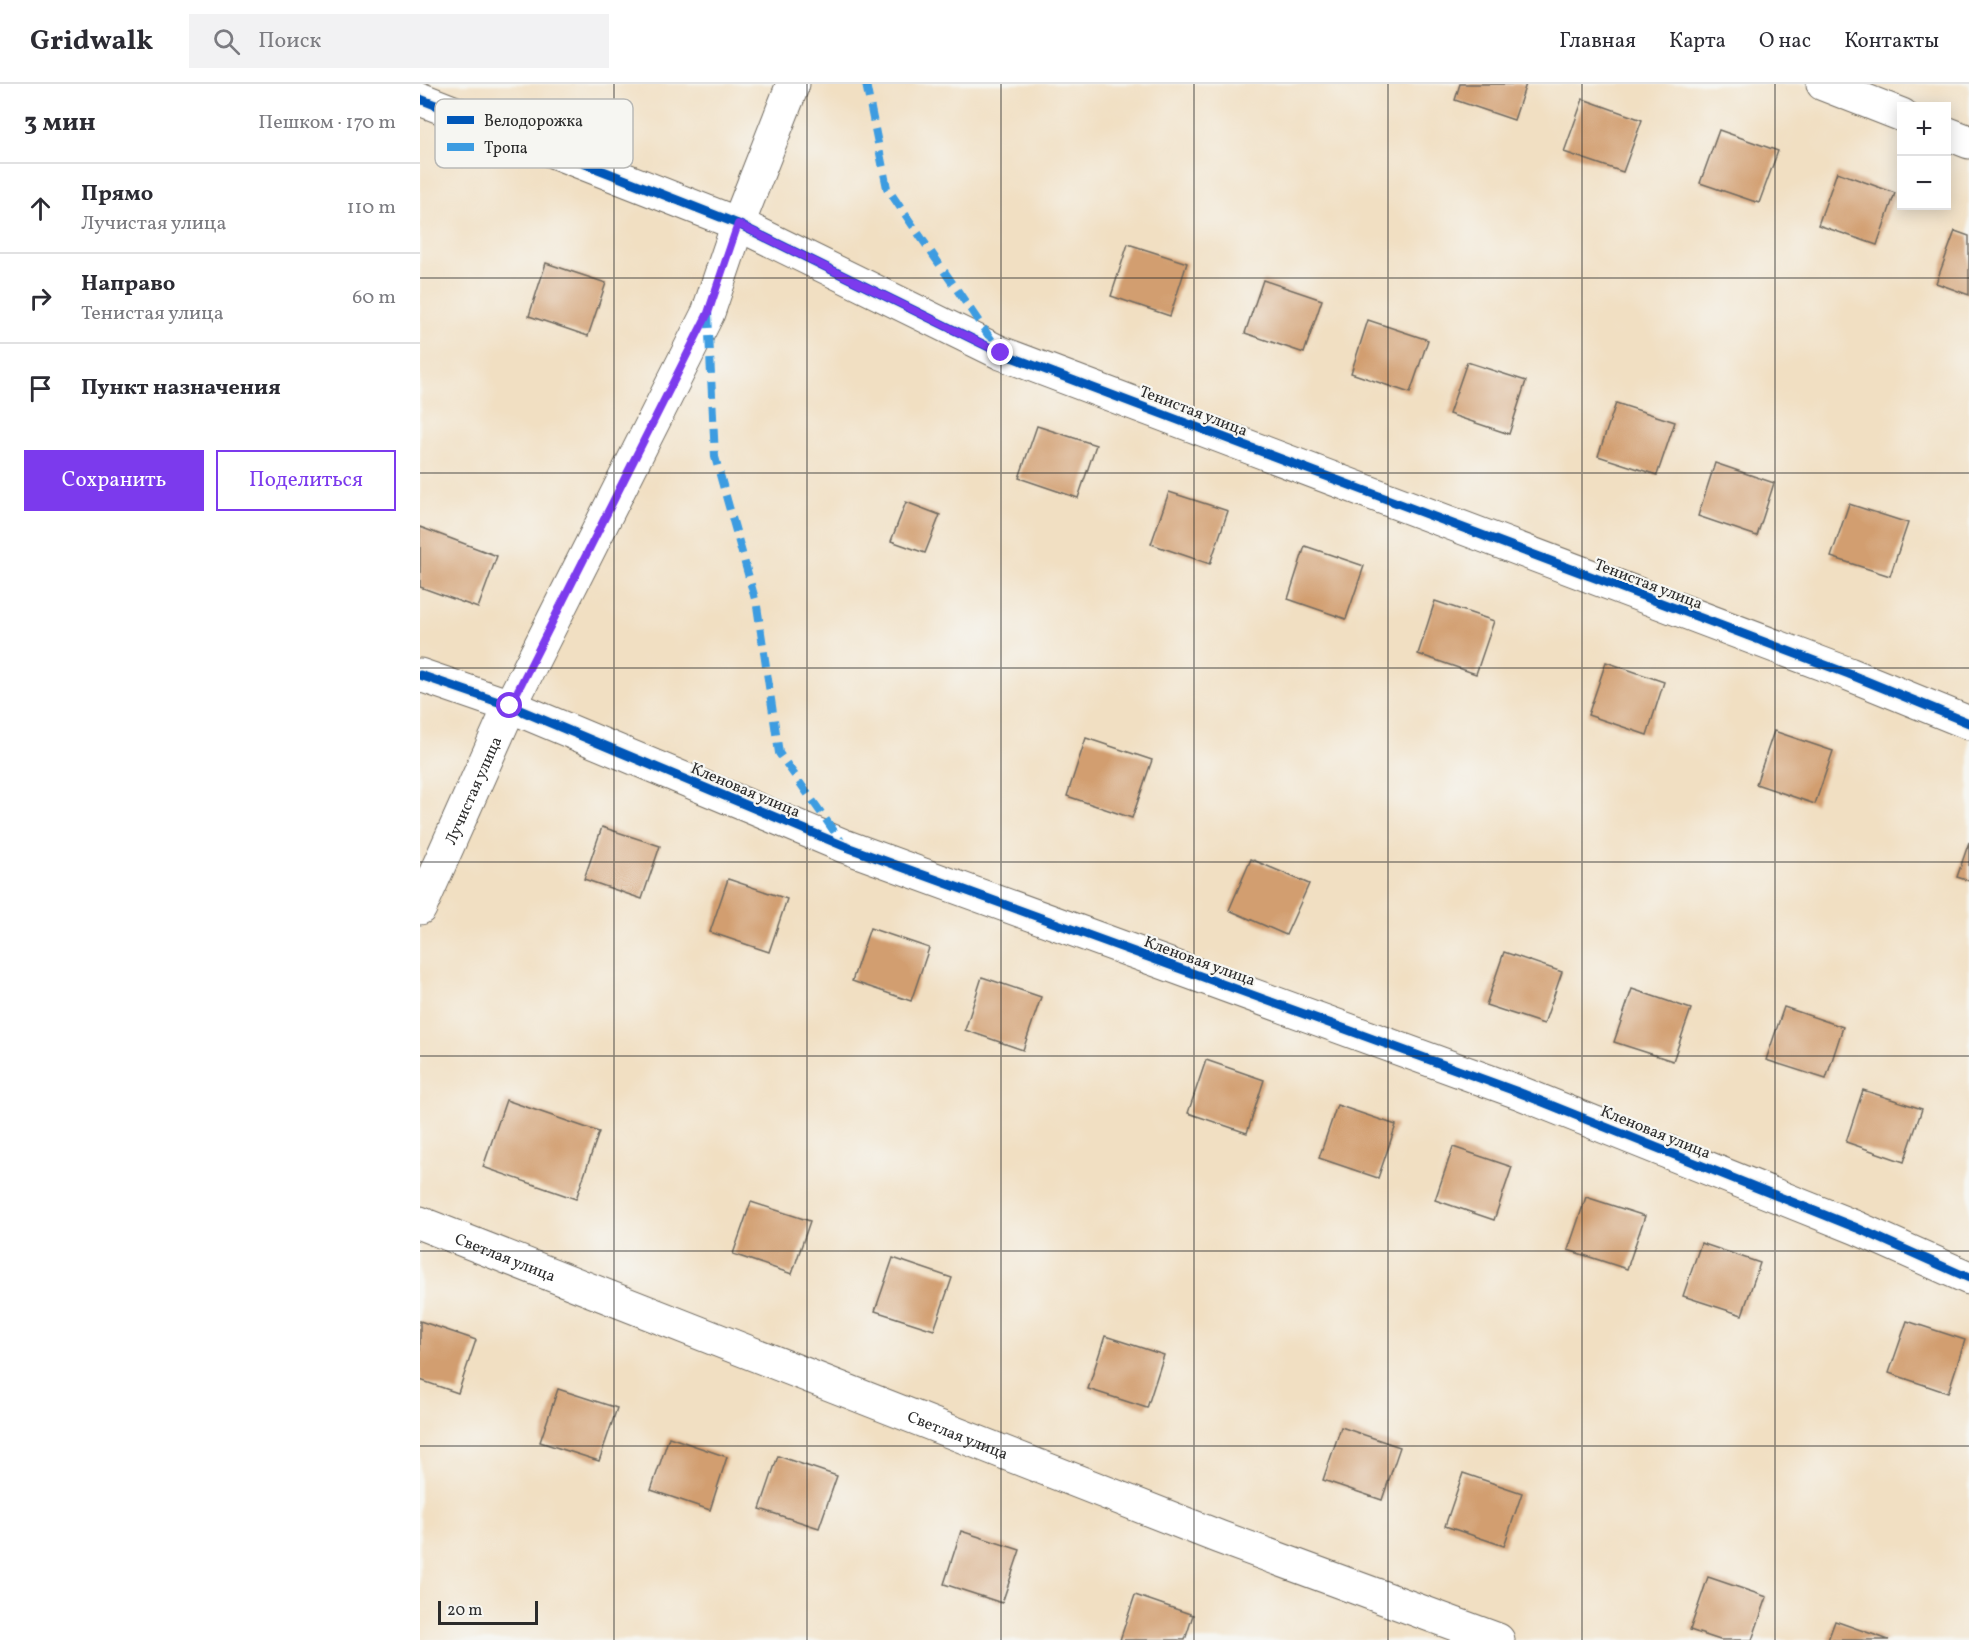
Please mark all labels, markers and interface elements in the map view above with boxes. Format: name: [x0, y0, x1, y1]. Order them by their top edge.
search box: [189, 14, 609, 68]
text: Gridwalk: [30, 22, 153, 61]
icon: search: [210, 25, 243, 58]
text: Поиск: [258, 26, 321, 57]
text: Главная: [1559, 27, 1636, 56]
text: Карта: [1669, 27, 1726, 56]
text: О нас: [1759, 27, 1811, 56]
text: Контакты: [1844, 27, 1939, 56]
legend: [435, 99, 633, 168]
map controls: [1897, 102, 1951, 210]
button: +: [1897, 102, 1951, 156]
text: 3 мин: [24, 105, 96, 141]
text: Пешком · 170 m: [258, 109, 396, 137]
text: Велодорожка: [484, 111, 583, 133]
text: Тропа: [484, 138, 528, 160]
button: −: [1897, 156, 1951, 210]
text: Прямо: [81, 179, 153, 210]
icon: ahead: [24, 192, 57, 225]
text: 110 m: [347, 194, 396, 222]
text: Лучистая улица: [81, 210, 226, 238]
text: Направо: [81, 269, 175, 300]
icon: right: [24, 282, 57, 315]
text: 60 m: [352, 284, 396, 312]
text: Тенистая улица: [81, 300, 224, 328]
route end: [987, 339, 1013, 365]
icon: arrive: [24, 372, 57, 405]
text: Пункт назначения: [81, 373, 281, 404]
street label: Тенистая улица: [1136, 381, 1251, 443]
button: Сохранить: [24, 450, 204, 511]
button: Поделиться: [216, 450, 396, 511]
street label: Тенистая улица: [1591, 554, 1706, 616]
route start: [496, 692, 522, 718]
street label: Лучистая улица: [441, 733, 508, 849]
street label: Кленовая улица: [687, 758, 803, 824]
street label: Кленовая улица: [1141, 932, 1258, 992]
street label: Кленовая улица: [1597, 1101, 1714, 1165]
street label: Светлая улица: [451, 1229, 559, 1288]
street label: Светлая улица: [904, 1407, 1011, 1466]
scale bar: [438, 1598, 538, 1626]
text: 20 m: [447, 1600, 482, 1622]

